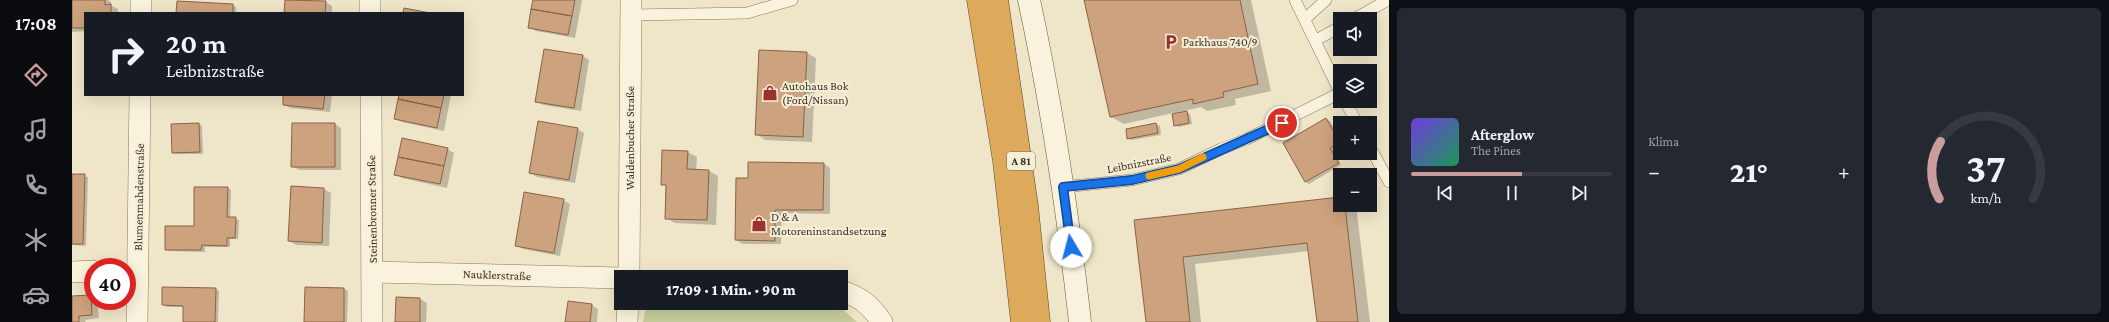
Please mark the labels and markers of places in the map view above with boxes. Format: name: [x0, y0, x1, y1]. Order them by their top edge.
parking icon: Parkhaus 740/9: [1162, 33, 1180, 51]
place label: Parkhaus 740/9: [1183, 35, 1258, 49]
place label: Autohaus Bok (Ford/Nissan): [782, 79, 849, 107]
shop icon: Autohaus Bok (Ford/Nissan): [761, 84, 779, 102]
pin: [1265, 106, 1299, 140]
place label: D & A Motoreninstandsetzung: [771, 210, 887, 238]
shop icon: D & A Motoreninstandsetzung: [750, 215, 768, 233]

